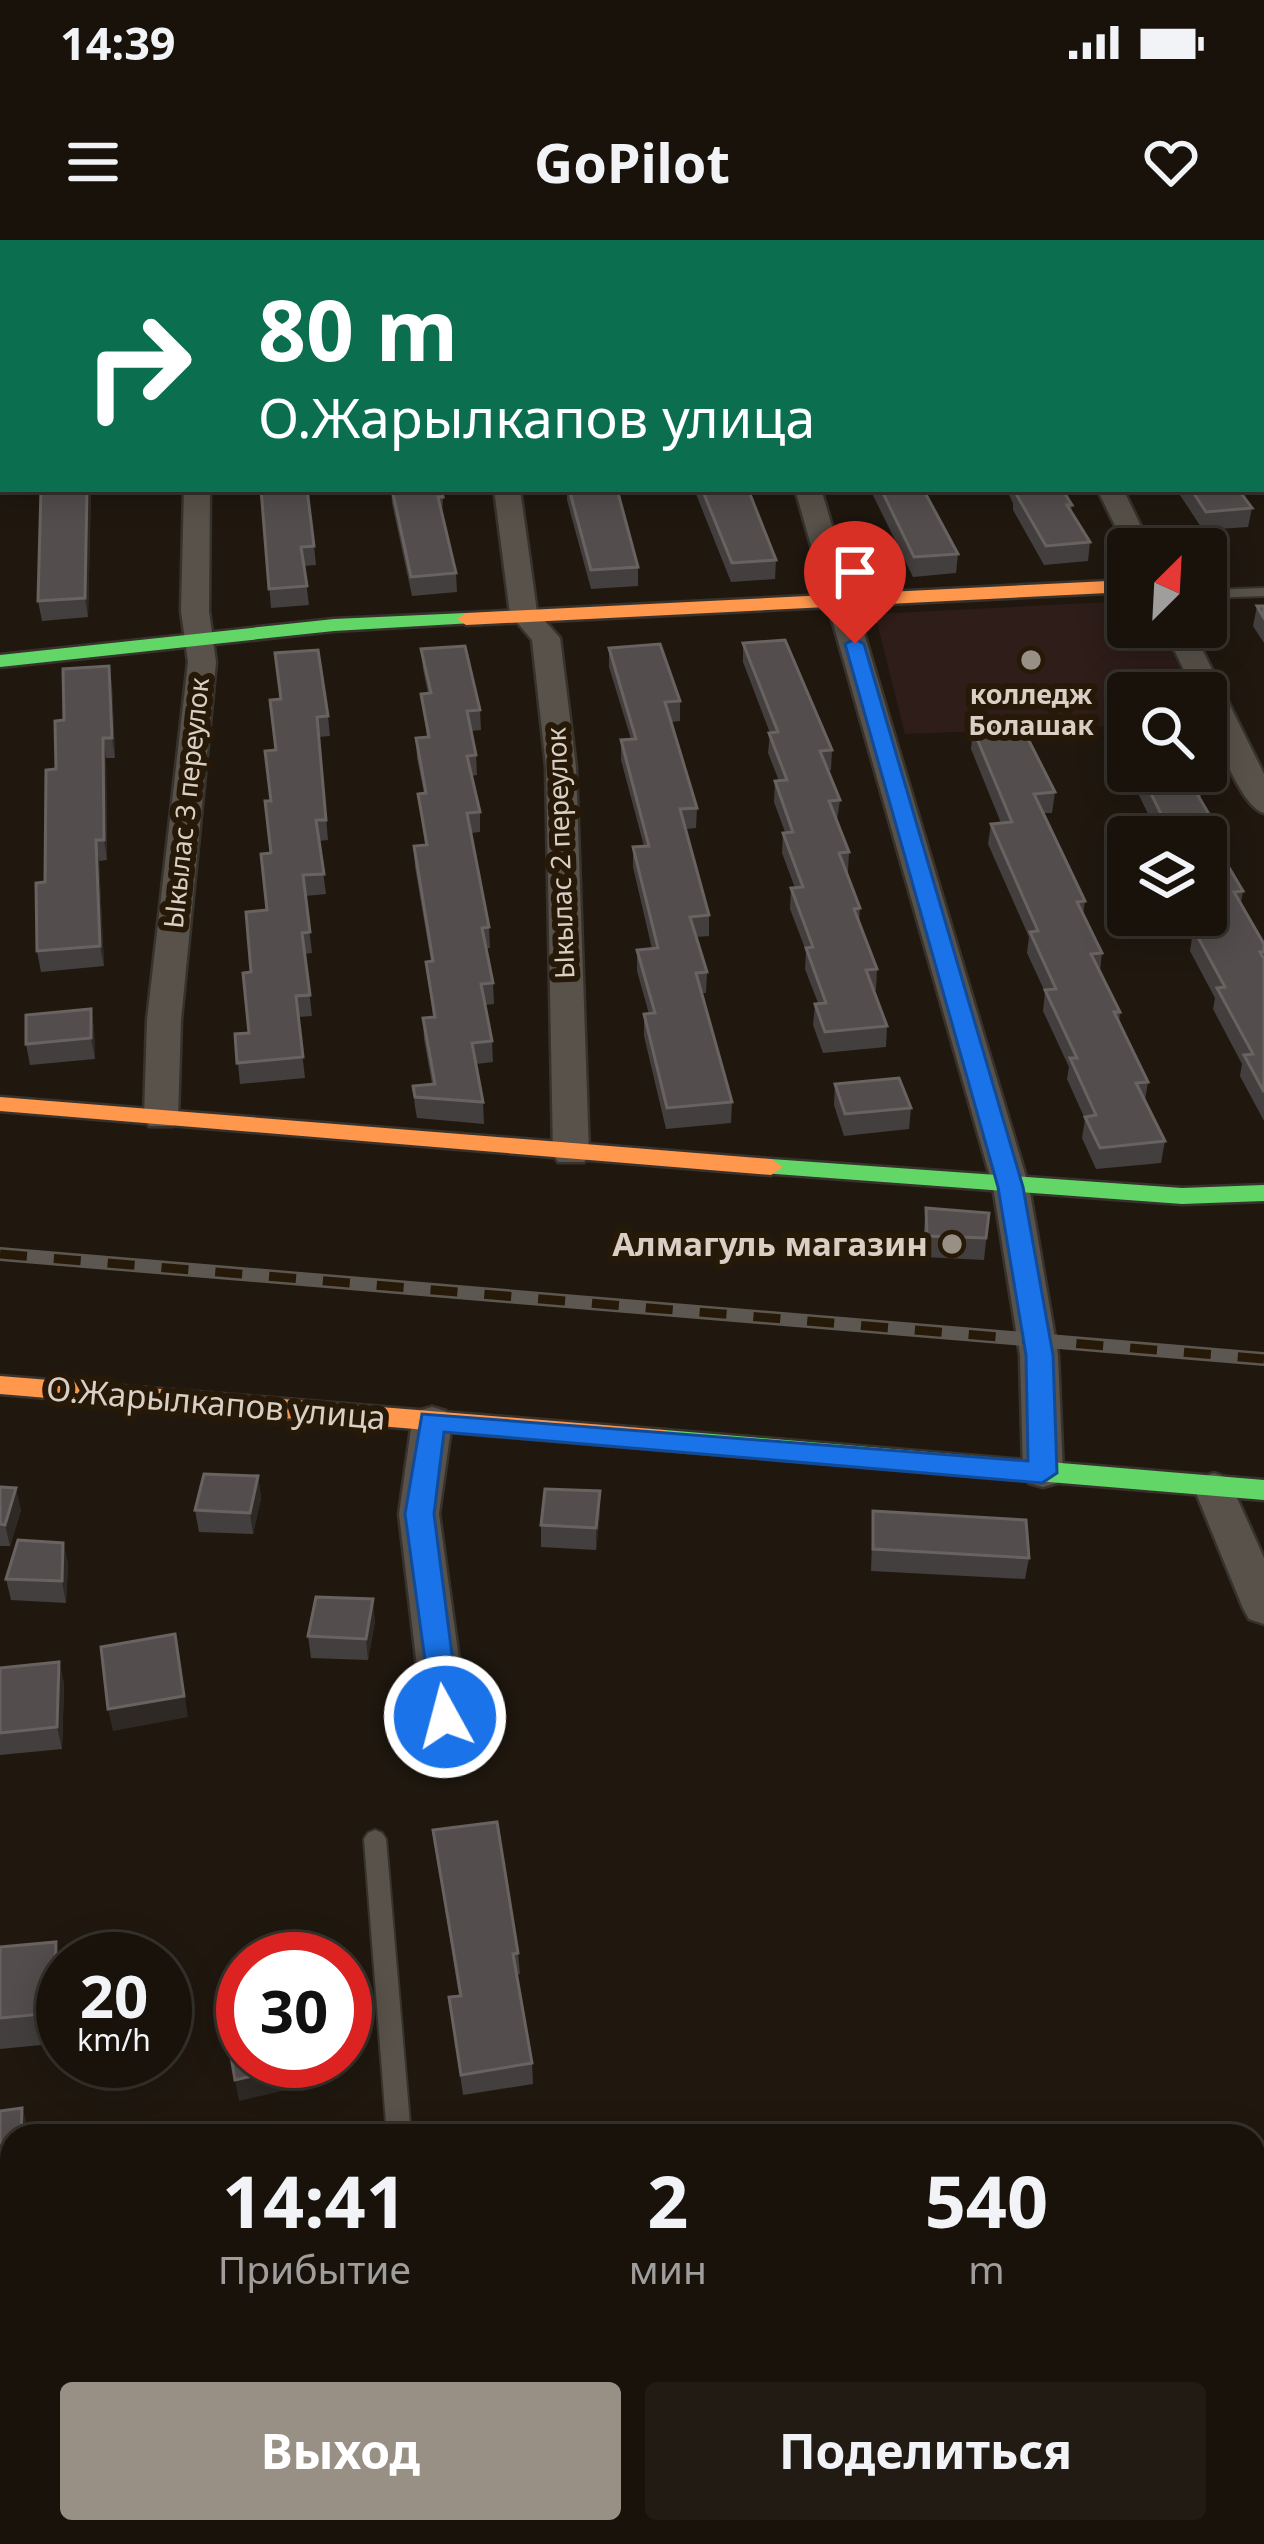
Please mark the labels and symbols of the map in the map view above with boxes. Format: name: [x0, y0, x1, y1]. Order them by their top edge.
pin: [804, 521, 906, 644]
north arrow: [1107, 528, 1227, 648]
marker: колледж Болашак: [1018, 647, 1044, 673]
street label: Ыкылас 3 переулок: [154, 675, 217, 930]
place label: колледж Болашак: [968, 675, 1094, 743]
street label: Ыкылас 2 переулок: [537, 726, 582, 979]
place label: Алмагуль магазин: [612, 1221, 928, 1266]
marker: Алмагуль магазин: [939, 1231, 965, 1257]
street label: О.Жарылкапов улица: [44, 1365, 388, 1440]
position arrow: [382, 1654, 508, 1780]
speed limit sign: 30: [216, 1932, 372, 2088]

